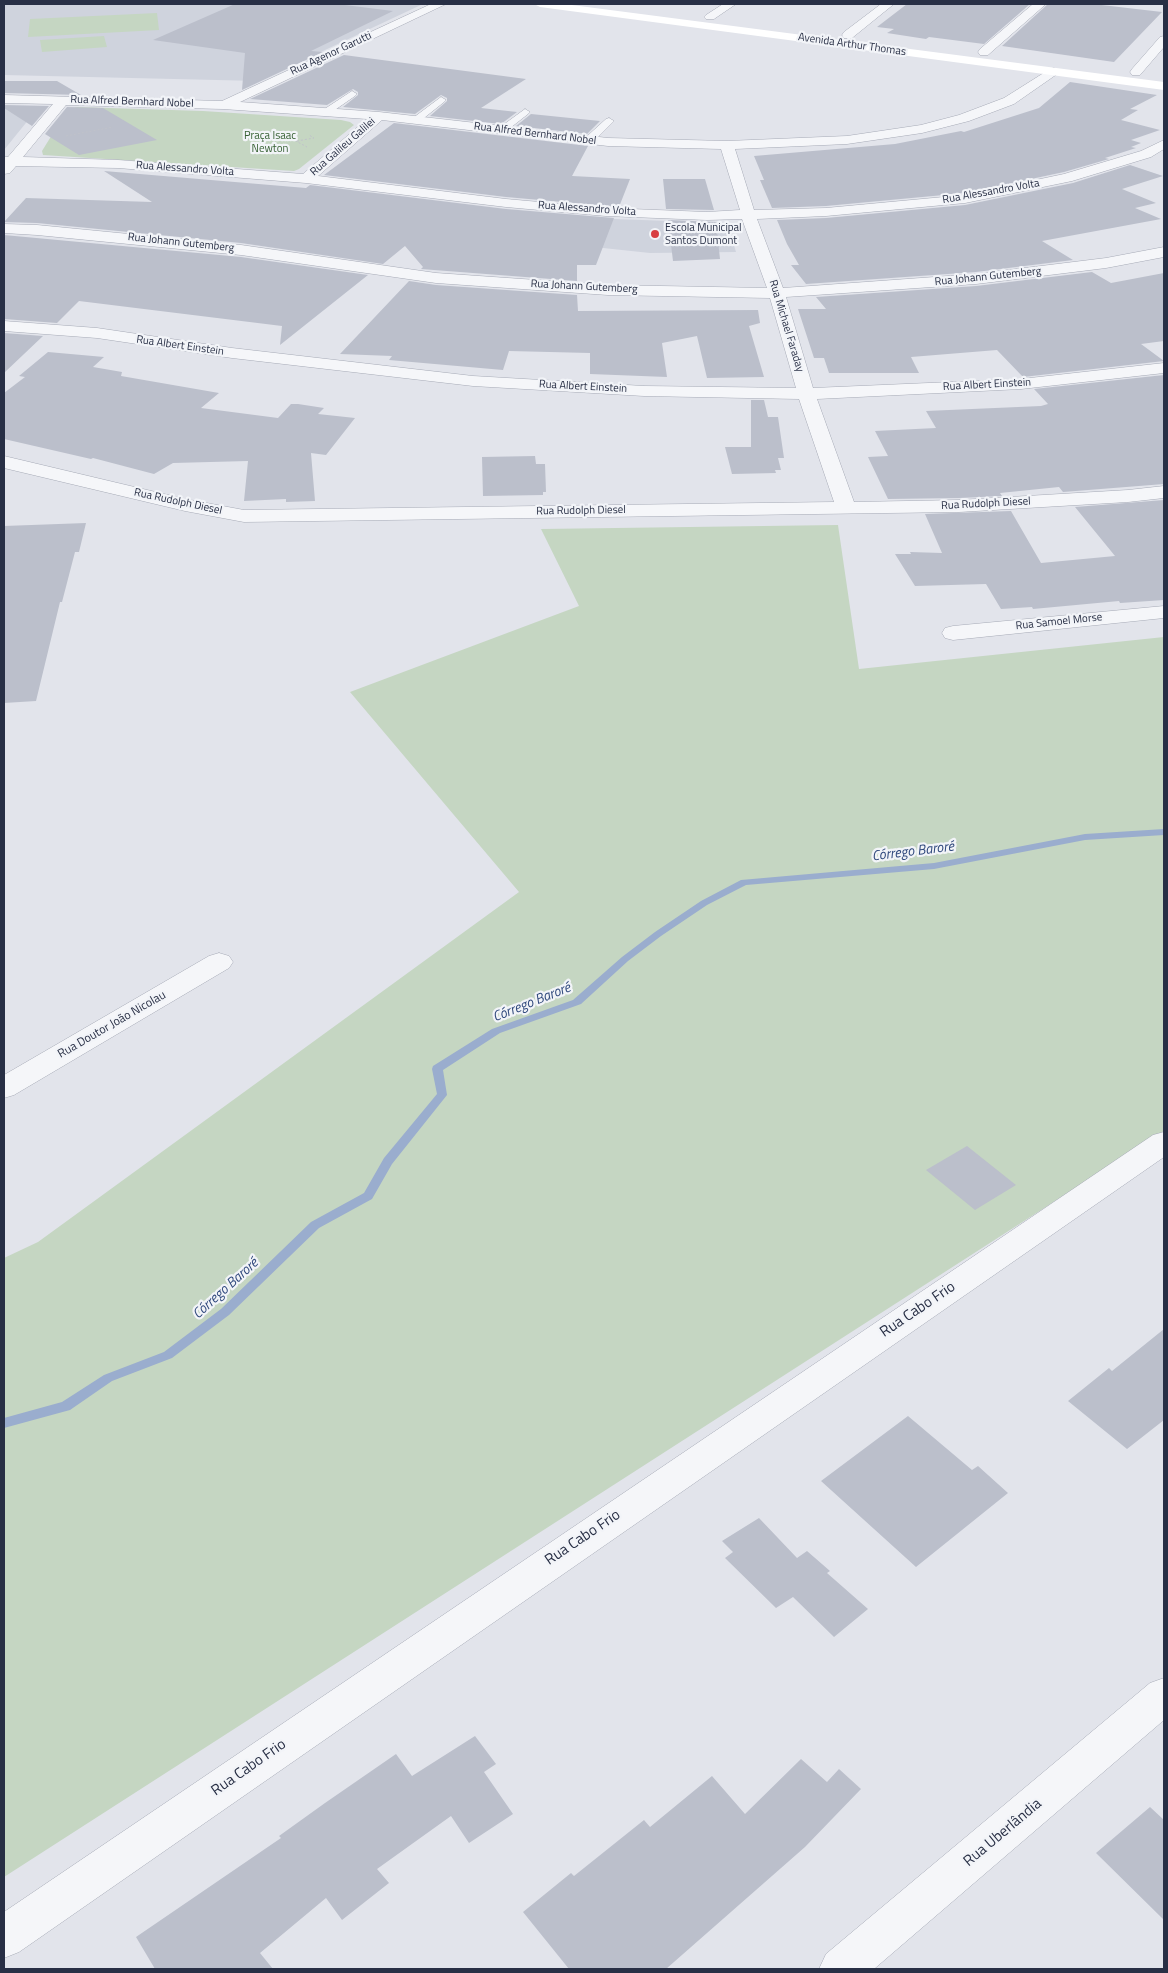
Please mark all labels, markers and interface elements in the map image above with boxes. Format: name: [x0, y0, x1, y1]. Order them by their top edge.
street label: Rua Agenor Garutti: [288, 29, 374, 79]
street label: Avenida Arthur Thomas: [797, 31, 907, 59]
street label: Rua Alfred Bernhard Nobel: [70, 93, 194, 111]
street label: Rua Galileu Galilei: [308, 115, 378, 179]
street label: Rua Alfred Bernhard Nobel: [473, 120, 597, 148]
park label: Praça Isaac Newton: [244, 129, 296, 155]
street label: Rua Alessandro Volta: [135, 159, 235, 179]
street label: Rua Alessandro Volta: [941, 177, 1041, 207]
street label: Rua Alessandro Volta: [537, 199, 637, 219]
place label: Escola Municipal Santos Dumont: [665, 221, 742, 247]
marker: Escola Municipal Santos Dumont: [649, 228, 661, 240]
street label: Rua Johann Gutemberg: [127, 231, 235, 255]
street label: Rua Johann Gutemberg: [934, 265, 1042, 289]
street label: Rua Johann Gutemberg: [530, 278, 638, 296]
street label: Rua Michael Faraday: [766, 278, 806, 374]
street label: Rua Albert Einstein: [135, 333, 225, 359]
street label: Rua Albert Einstein: [943, 376, 1031, 394]
street label: Rua Albert Einstein: [539, 378, 627, 396]
street label: Rua Rudolph Diesel: [133, 486, 223, 518]
street label: Rua Rudolph Diesel: [941, 495, 1031, 513]
street label: Rua Rudolph Diesel: [536, 504, 626, 518]
street label: Rua Samoel Morse: [1015, 611, 1103, 633]
water label: Córrego Baroré: [871, 839, 955, 865]
water label: Córrego Baroré: [491, 980, 573, 1026]
street label: Rua Doutor João Nicolau: [55, 988, 169, 1062]
water label: Córrego Baroré: [190, 1255, 262, 1323]
street label: Rua Cabo Frio: [877, 1278, 959, 1342]
street label: Rua Cabo Frio: [542, 1506, 624, 1570]
street label: Rua Cabo Frio: [208, 1736, 290, 1800]
street label: Rua Uberlândia: [960, 1795, 1046, 1871]

